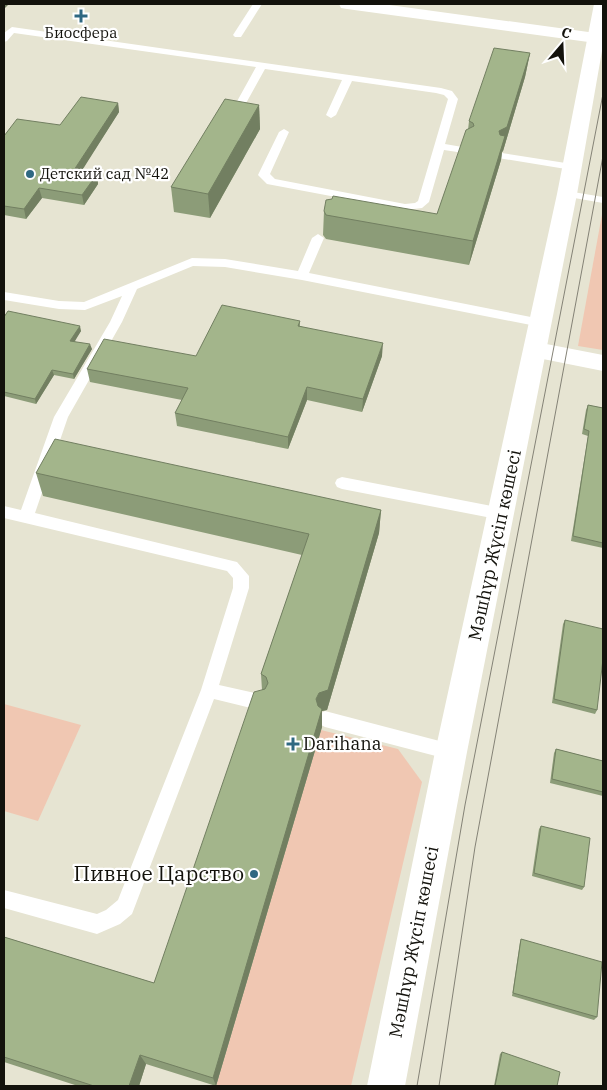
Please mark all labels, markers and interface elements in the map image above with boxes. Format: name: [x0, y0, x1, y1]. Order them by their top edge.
marker: Биосфера: [75, 10, 87, 22]
north arrow: [537, 20, 587, 70]
place label: Биосфера: [45, 23, 117, 42]
text: С: [559, 23, 574, 43]
place label: Детский сад №42: [40, 164, 169, 183]
marker: Детский сад №42: [24, 168, 36, 180]
street label: Мәшһүр Жүсіп көшесі: [463, 447, 526, 643]
place label: Darihana: [303, 732, 382, 755]
marker: Darihana: [287, 738, 299, 750]
street label: Мәшһүр Жүсіп көшесі: [384, 844, 443, 1040]
place label: Пивное Царство: [73, 859, 244, 887]
marker: Пивное Царство: [248, 868, 260, 880]

